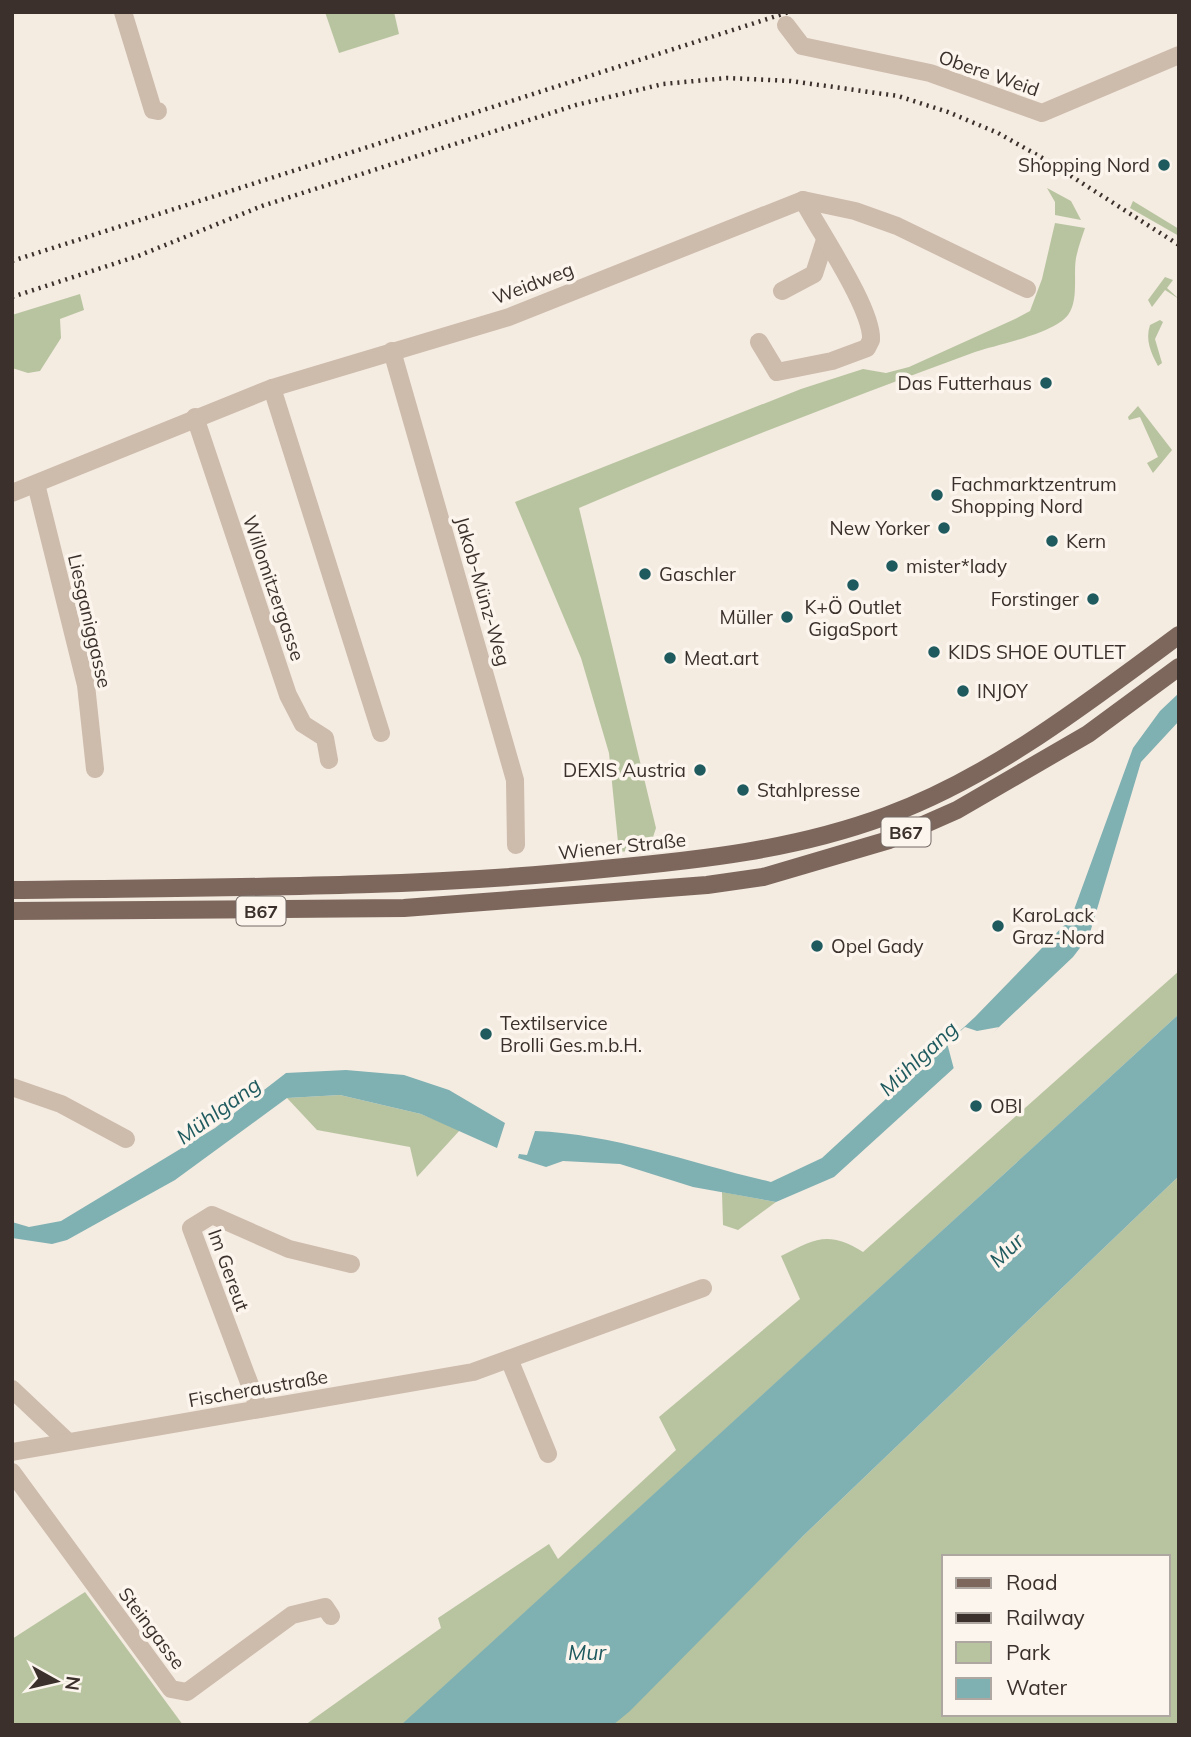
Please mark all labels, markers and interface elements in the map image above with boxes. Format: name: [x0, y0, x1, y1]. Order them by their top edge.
street label: Obere Weid: [936, 45, 1042, 101]
place label: Shopping Nord: [1018, 153, 1150, 177]
marker: Shopping Nord: [1156, 157, 1172, 173]
street label: Weidweg: [489, 257, 577, 309]
place label: Das Futterhaus: [897, 371, 1032, 395]
marker: Das Futterhaus: [1038, 375, 1054, 391]
place label: Fachmarktzentrum Shopping Nord: [951, 472, 1117, 518]
marker: Fachmarktzentrum Shopping Nord: [929, 487, 945, 503]
street label: Willomitzergasse: [238, 512, 310, 664]
street label: Jakob-Münz-Weg: [450, 513, 516, 669]
place label: New Yorker: [830, 516, 930, 540]
marker: New Yorker: [936, 520, 952, 536]
place label: Kern: [1066, 529, 1106, 553]
marker: Kern: [1044, 533, 1060, 549]
street label: Liesganiggasse: [63, 552, 117, 690]
place label: mister*lady: [906, 554, 1007, 578]
marker: mister*lady: [884, 558, 900, 574]
place label: Gaschler: [659, 562, 736, 586]
marker: Gaschler: [637, 566, 653, 582]
marker: K+Ö Outlet GigaSport: [845, 577, 861, 593]
place label: Forstinger: [991, 587, 1079, 611]
marker: Forstinger: [1085, 591, 1101, 607]
place label: K+Ö Outlet GigaSport: [805, 595, 902, 641]
place label: Müller: [719, 605, 773, 629]
marker: Müller: [779, 609, 795, 625]
place label: KIDS SHOE OUTLET: [948, 640, 1126, 664]
marker: KIDS SHOE OUTLET: [926, 644, 942, 660]
place label: Meat.art: [684, 646, 759, 670]
marker: Meat.art: [662, 650, 678, 666]
place label: INJOY: [977, 679, 1028, 703]
marker: INJOY: [955, 683, 971, 699]
place label: DEXIS Austria: [563, 758, 686, 782]
marker: DEXIS Austria: [692, 762, 708, 778]
place label: Stahlpresse: [757, 778, 860, 802]
marker: Stahlpresse: [735, 782, 751, 798]
road number: B67: [881, 818, 930, 846]
street label: Wiener Straße: [557, 827, 687, 865]
road number: B67: [236, 896, 286, 926]
place label: KaroLack Graz-Nord: [1012, 903, 1105, 949]
marker: KaroLack Graz-Nord: [990, 918, 1006, 934]
place label: Opel Gady: [831, 934, 924, 958]
marker: Opel Gady: [809, 938, 825, 954]
place label: Textilservice Brolli Ges.m.b.H.: [500, 1011, 642, 1057]
water label: Mühlgang: [873, 1015, 963, 1101]
marker: Textilservice Brolli Ges.m.b.H.: [478, 1026, 494, 1042]
water label: Mühlgang: [171, 1071, 265, 1149]
place label: OBI: [990, 1094, 1023, 1118]
marker: OBI: [968, 1098, 984, 1114]
street label: Im Gereut: [203, 1226, 255, 1315]
water label: Mur: [983, 1227, 1030, 1272]
street label: Fischeraustraße: [186, 1364, 330, 1412]
legend: [942, 1555, 1170, 1716]
text: Road: [1006, 1569, 1057, 1595]
street label: Steingasse: [113, 1582, 191, 1674]
text: Railway: [1006, 1604, 1085, 1630]
water label: Mur: [568, 1639, 607, 1665]
text: Park: [1006, 1639, 1050, 1665]
north arrow: [21, 1646, 91, 1716]
text: Water: [1006, 1674, 1067, 1700]
text: N: [60, 1675, 86, 1692]

